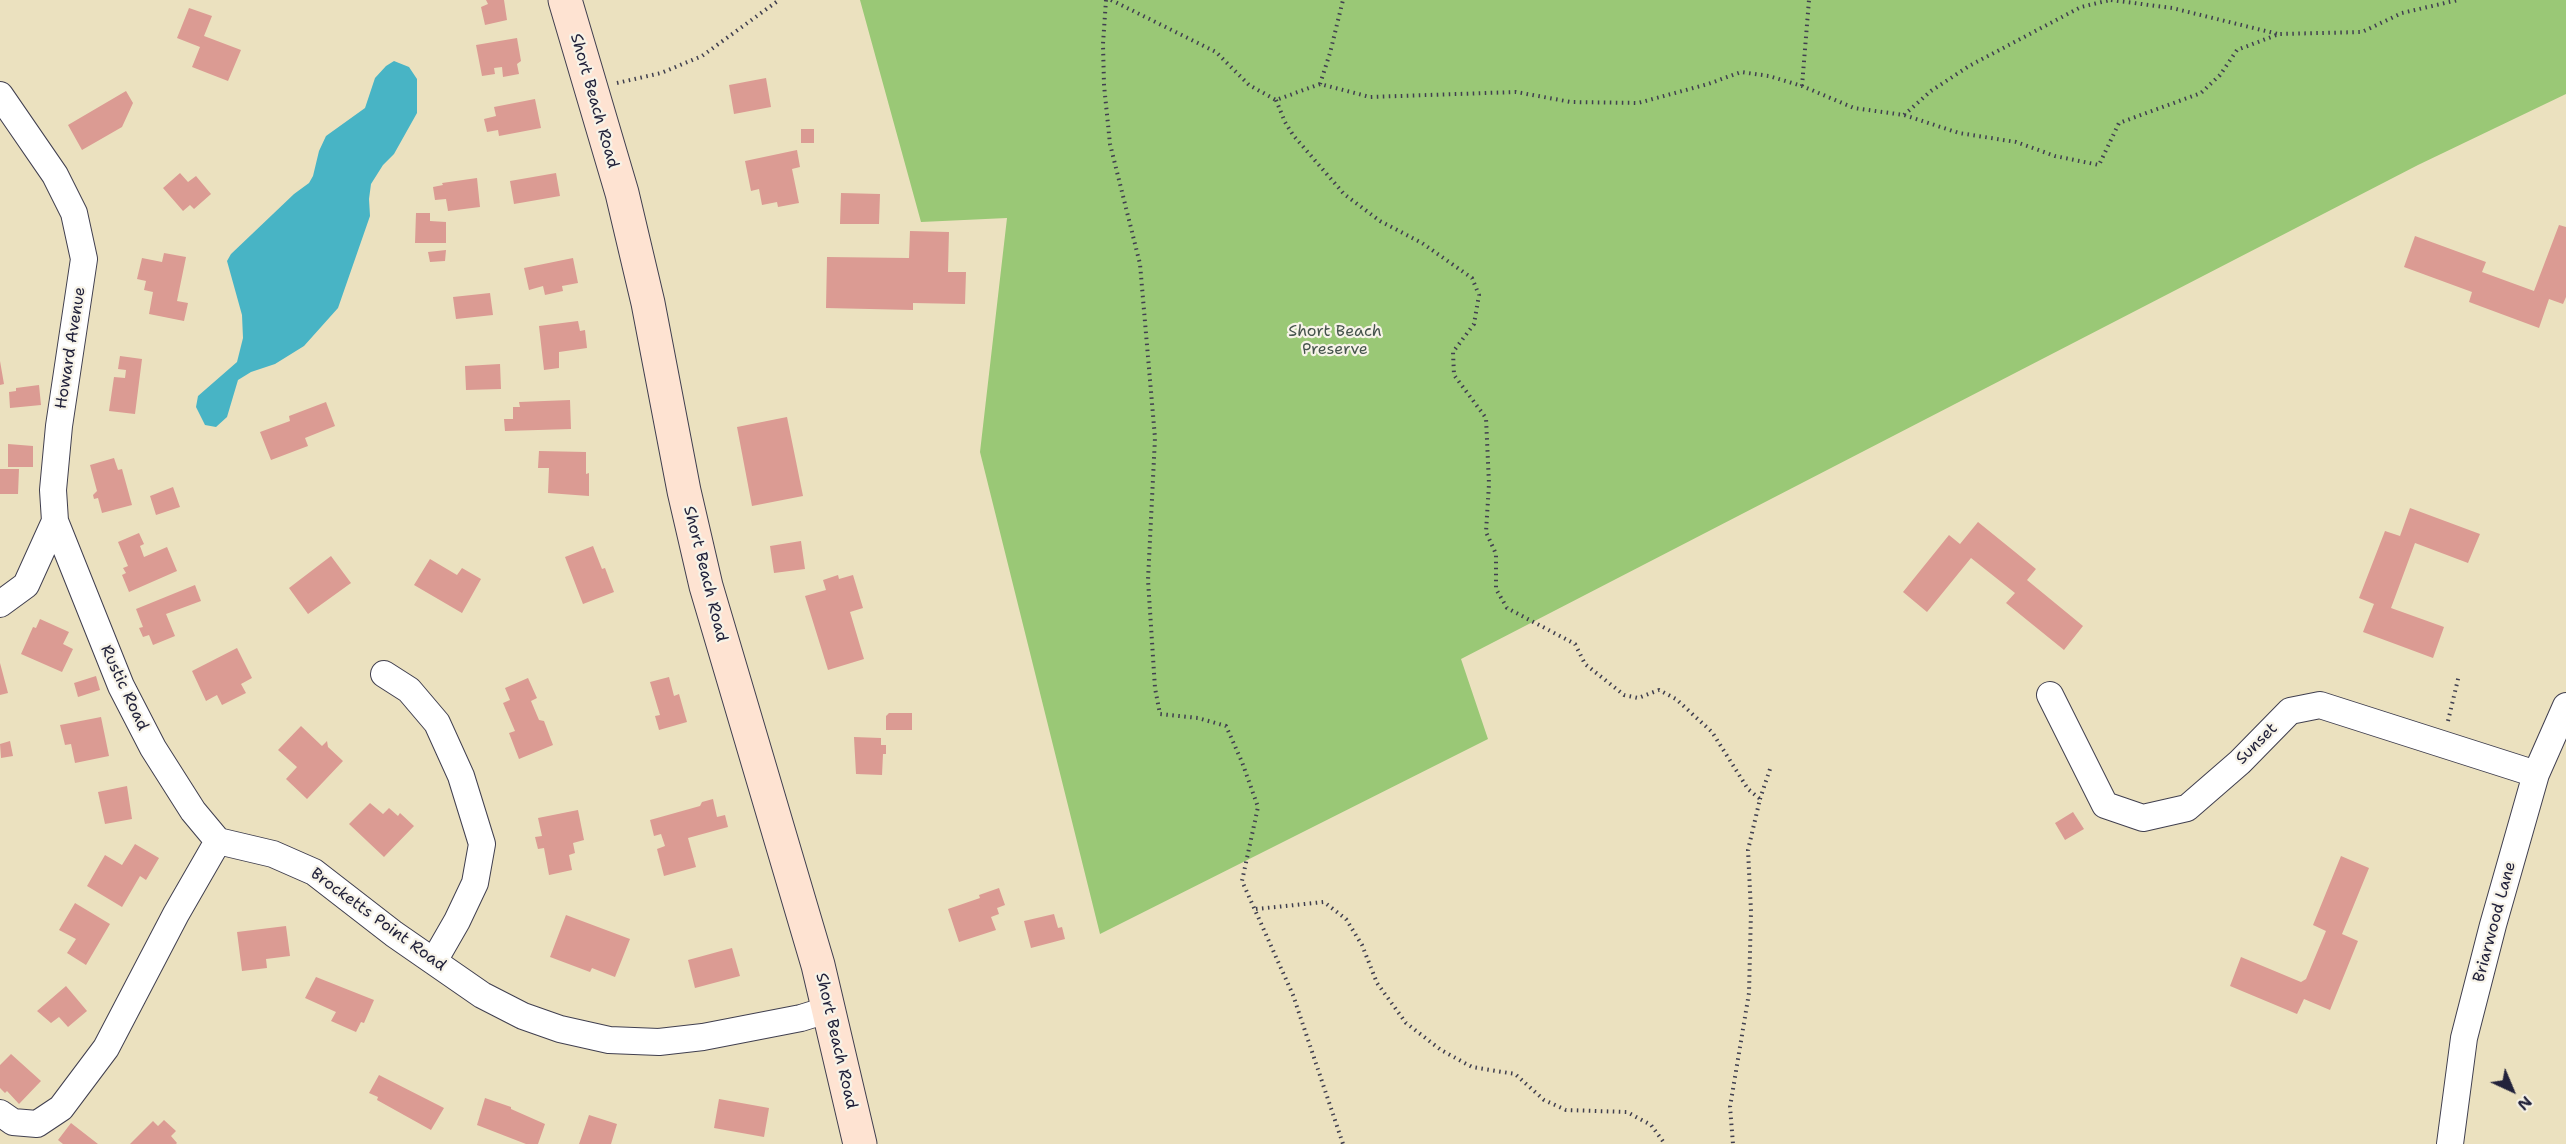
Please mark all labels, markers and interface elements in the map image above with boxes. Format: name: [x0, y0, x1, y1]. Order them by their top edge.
street label: Short Beach Road: [566, 31, 622, 171]
street label: Howard Avenue: [52, 286, 90, 410]
park label: Short Beach Preserve: [1288, 322, 1382, 360]
street label: Short Beach Road: [679, 504, 731, 644]
street label: Rustic Road: [96, 642, 152, 734]
street label: Sunset: [2232, 719, 2282, 769]
street label: Briarwood Lane: [2470, 860, 2520, 984]
street label: Brocketts Point Road: [306, 864, 450, 976]
street label: Short Beach Road: [811, 971, 861, 1111]
north arrow: [2482, 1060, 2542, 1120]
text: N: [2513, 1091, 2537, 1115]

